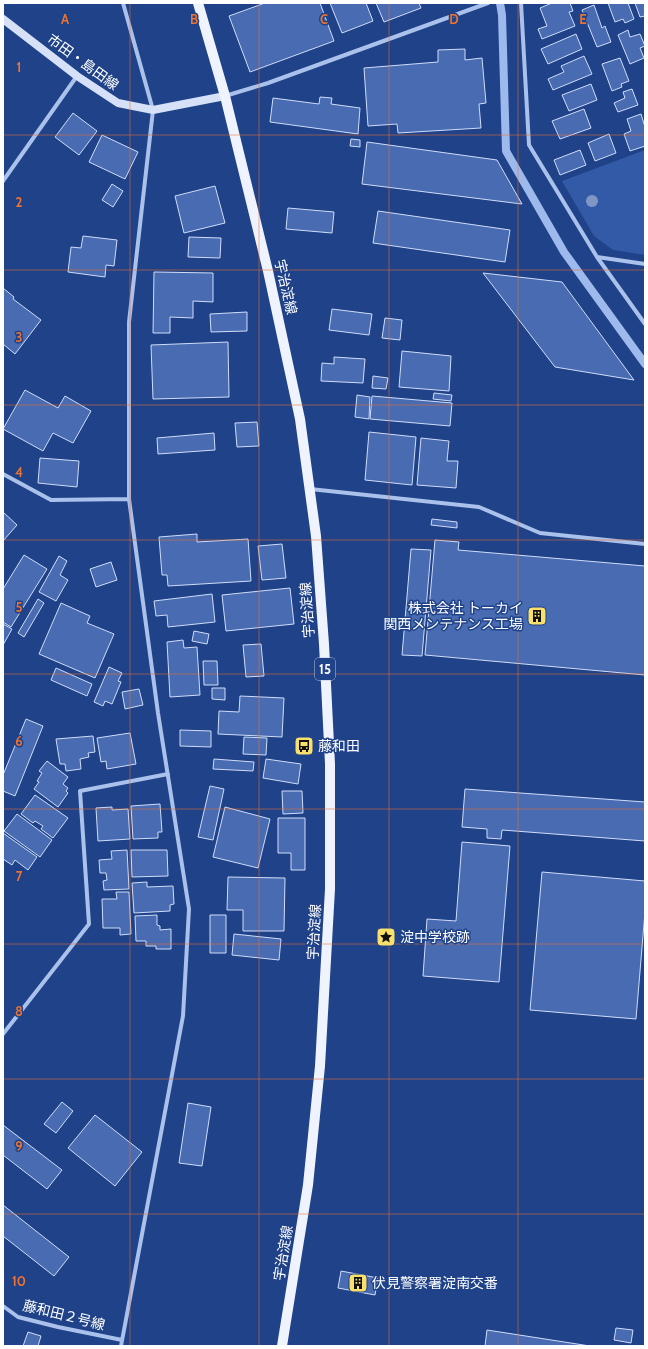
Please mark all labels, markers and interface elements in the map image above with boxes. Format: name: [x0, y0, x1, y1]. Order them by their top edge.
text: A: [61, 11, 70, 27]
text: B: [190, 11, 198, 27]
text: C: [320, 11, 328, 27]
text: D: [449, 11, 459, 27]
text: E: [579, 11, 587, 27]
street label: 市田・島田線: [44, 30, 122, 94]
text: 1: [17, 59, 21, 75]
text: 2: [16, 194, 23, 210]
street label: 宇治淀線: [271, 258, 301, 316]
text: 3: [15, 329, 23, 345]
text: 4: [15, 464, 23, 480]
street label: 宇治淀線: [296, 581, 318, 639]
text: 5: [16, 599, 23, 615]
place label: 株式会社 トーカイ 関西メンテナンス工場: [383, 599, 523, 633]
building icon: 株式会社 トーカイ 関西メンテナンス工場: [526, 605, 548, 627]
road number: 15: [315, 658, 335, 680]
text: 6: [15, 733, 23, 749]
bus stop icon: 藤和田: [293, 735, 315, 757]
place label: 藤和田: [318, 737, 360, 755]
text: 7: [16, 868, 23, 884]
street label: 宇治淀線: [304, 904, 324, 960]
place icon: 淀中学校跡: [375, 926, 397, 948]
place label: 淀中学校跡: [400, 928, 470, 946]
text: 8: [15, 1003, 23, 1019]
text: 9: [15, 1138, 23, 1154]
street label: 宇治淀線: [270, 1224, 296, 1282]
building icon: 伏見警察署淀南交番: [347, 1272, 369, 1294]
text: 10: [12, 1273, 26, 1289]
place label: 伏見警察署淀南交番: [372, 1274, 498, 1292]
street label: 藤和田２号線: [21, 1296, 107, 1334]

